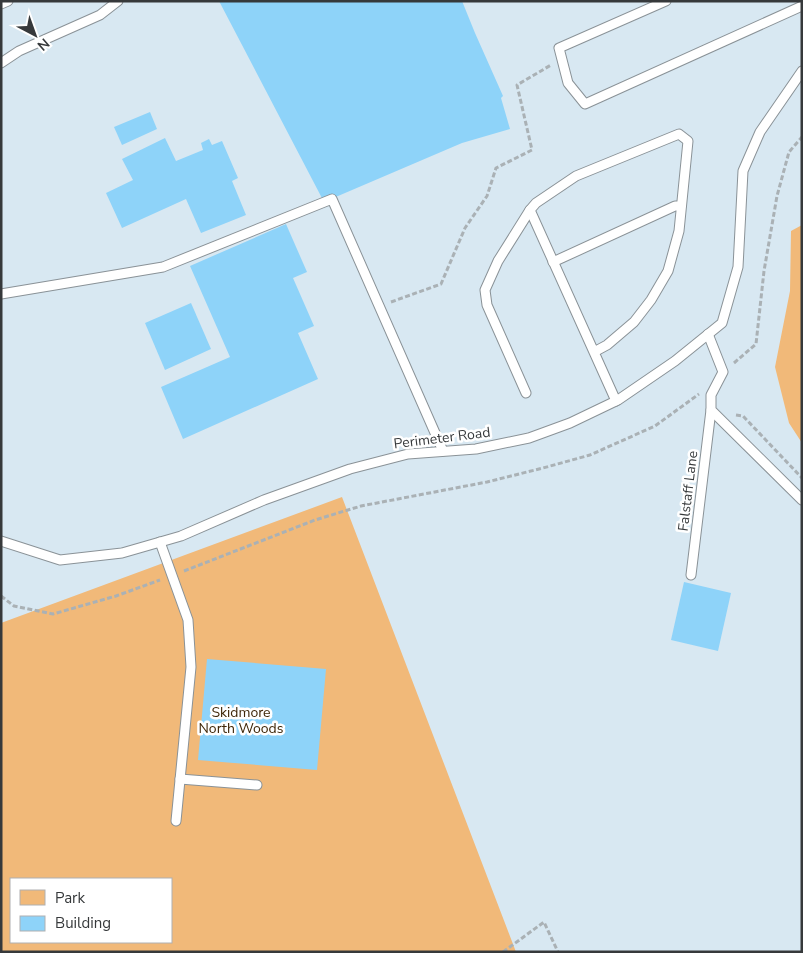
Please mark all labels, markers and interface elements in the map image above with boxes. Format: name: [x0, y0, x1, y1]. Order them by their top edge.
north arrow: [10, 10, 60, 60]
text: N: [33, 34, 53, 55]
street label: Perimeter Road: [393, 423, 491, 453]
street label: Falstaff Lane: [674, 450, 702, 532]
park label: Skidmore North Woods: [198, 703, 284, 738]
legend: [10, 878, 172, 943]
text: Park: [55, 888, 85, 908]
text: Building: [55, 913, 111, 933]

